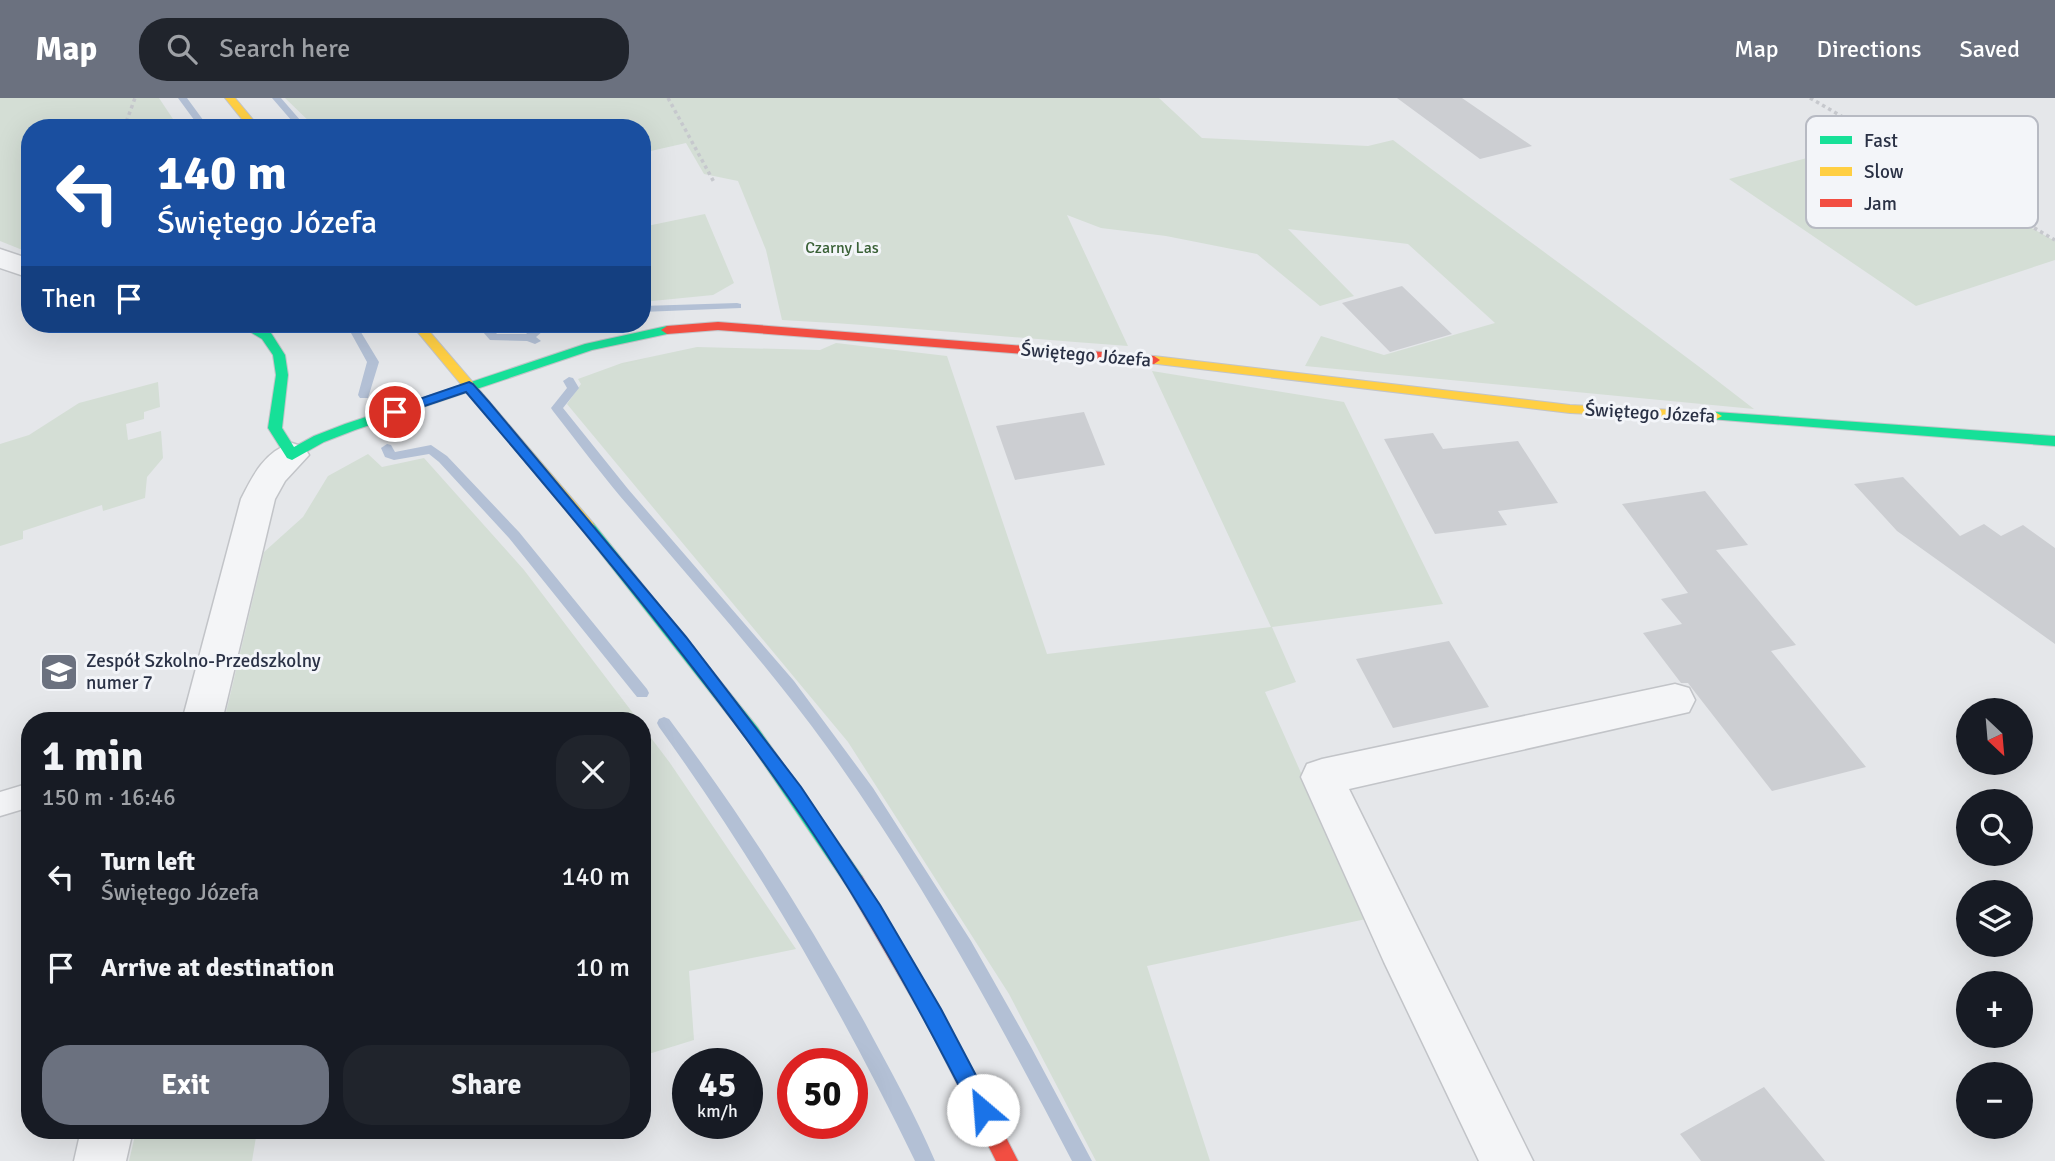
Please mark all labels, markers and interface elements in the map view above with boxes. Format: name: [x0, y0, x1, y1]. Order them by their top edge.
search box: [139, 18, 629, 81]
text: Map: [35, 29, 97, 70]
icon: search: [163, 30, 201, 68]
text: Search here: [219, 33, 350, 65]
text: Map: [1734, 34, 1779, 64]
text: Directions: [1817, 34, 1922, 64]
text: Saved: [1960, 34, 2020, 64]
legend: [1806, 116, 2038, 228]
text: Fast: [1864, 129, 1898, 153]
text: 140 m: [157, 143, 287, 203]
icon: left: [42, 147, 133, 238]
text: Slow: [1864, 160, 1904, 184]
text: Jam: [1864, 192, 1897, 216]
text: Świętego Józefa: [157, 203, 377, 242]
park label: Czarny Las: [805, 238, 879, 258]
icon: arrive: [110, 280, 148, 318]
text: Then: [42, 283, 96, 315]
street label: Świętego Józefa: [1020, 337, 1152, 373]
pin: [365, 382, 425, 442]
icon: arrive: [376, 393, 414, 431]
street label: Świętego Józefa: [1584, 398, 1716, 428]
place label: Zespół Szkolno-Przedszkolny numer 7: [86, 649, 321, 695]
school or university icon: Zespół Szkolno-Przedszkolny numer 7: [38, 651, 80, 693]
north arrow: [1956, 698, 2034, 775]
map controls: [1956, 698, 2033, 1139]
text: 1 min: [42, 731, 143, 782]
button: close: [556, 735, 630, 809]
text: 150 m · 16:46: [42, 783, 176, 812]
button: search: [1956, 789, 2033, 866]
text: Turn left: [101, 846, 195, 878]
icon: left: [42, 858, 80, 896]
text: 140 m: [561, 861, 630, 893]
text: Świętego Józefa: [101, 878, 259, 907]
button: layers: [1956, 880, 2033, 957]
icon: arrive: [42, 949, 80, 987]
text: Arrive at destination: [101, 952, 334, 984]
text: 10 m: [575, 952, 630, 984]
button: +: [1956, 971, 2033, 1048]
button: Exit: [42, 1045, 329, 1125]
button: Share: [343, 1045, 630, 1125]
speed limit sign: 50: [777, 1048, 868, 1139]
button: −: [1956, 1062, 2033, 1139]
text: 45: [699, 1063, 736, 1106]
position arrow: [946, 1073, 1020, 1147]
text: km/h: [697, 1100, 738, 1122]

